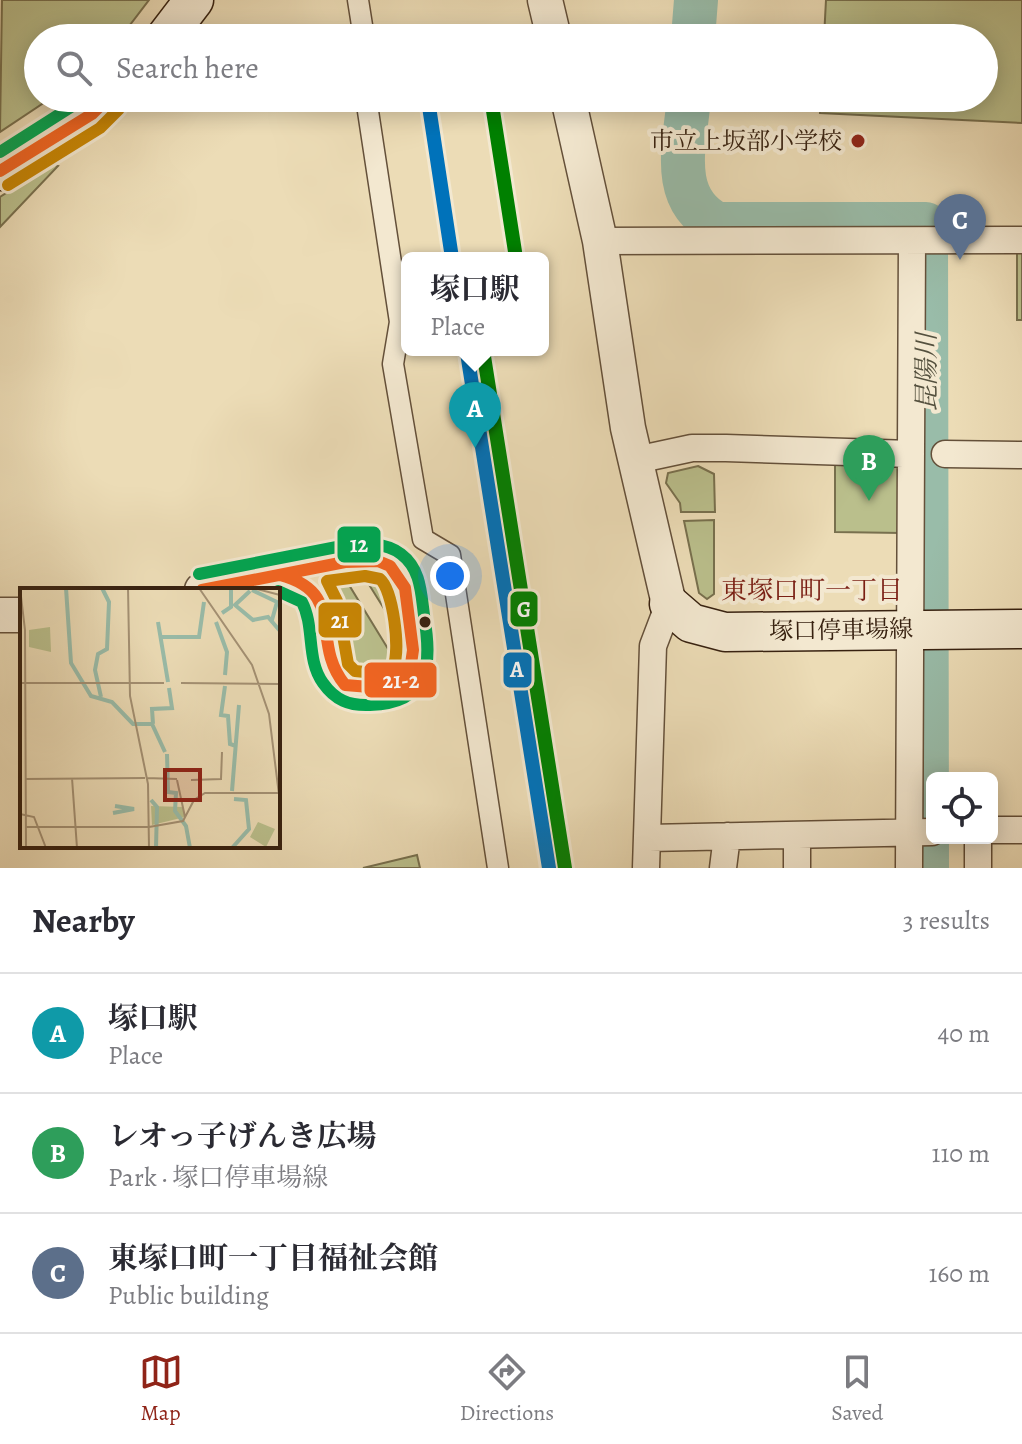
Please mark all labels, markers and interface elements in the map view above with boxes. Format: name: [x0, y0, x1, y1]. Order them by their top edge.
search box: [24, 24, 998, 112]
icon: search: [52, 46, 96, 90]
text: Search here: [116, 48, 259, 88]
place label: 市立上坂部小学校: [650, 125, 842, 157]
marker: 市立上坂部小学校: [849, 132, 867, 150]
pin: C: [934, 194, 986, 260]
popup: [401, 252, 549, 356]
text: 塚口駅: [430, 269, 520, 309]
text: Place: [430, 309, 485, 344]
water label: 昆陽川: [909, 330, 944, 411]
pin: A: [449, 382, 501, 448]
pin: B: [843, 435, 895, 501]
line badge: 12: [336, 525, 382, 564]
text: 12: [350, 530, 369, 560]
your location: [430, 556, 470, 596]
district label: 東塚口町一丁目: [721, 573, 903, 608]
inset map: [20, 588, 280, 848]
line badge: G: [509, 590, 539, 628]
text: G: [517, 595, 531, 625]
line badge: 21: [317, 601, 363, 639]
text: 21: [331, 606, 349, 636]
street label: 塚口停車場線: [769, 613, 913, 647]
unlabelled marker: [417, 614, 433, 630]
line badge: A: [502, 651, 533, 689]
text: A: [509, 655, 524, 685]
line badge: 21-2: [363, 661, 438, 699]
text: 21-2: [383, 666, 420, 696]
map controls: [926, 772, 998, 844]
button: locate: [926, 772, 998, 844]
text: Nearby: [32, 897, 135, 944]
text: 3 results: [903, 903, 990, 938]
text: 塚口駅: [108, 998, 198, 1038]
text: A: [50, 1016, 66, 1051]
text: 40 m: [938, 1016, 990, 1051]
text: Place: [108, 1038, 163, 1073]
text: レオっ子げんき広場: [108, 1116, 377, 1156]
text: B: [50, 1136, 66, 1171]
text: 110 m: [932, 1136, 990, 1171]
text: Park · 塚口停車場線: [108, 1160, 328, 1195]
text: 東塚口町一丁目福祉会館: [108, 1238, 438, 1278]
text: C: [50, 1256, 66, 1291]
text: 160 m: [928, 1256, 990, 1291]
text: Public building: [108, 1278, 269, 1313]
tab: Map: [139, 1350, 183, 1428]
tab: Directions: [460, 1350, 554, 1428]
tab: Saved: [831, 1350, 883, 1428]

